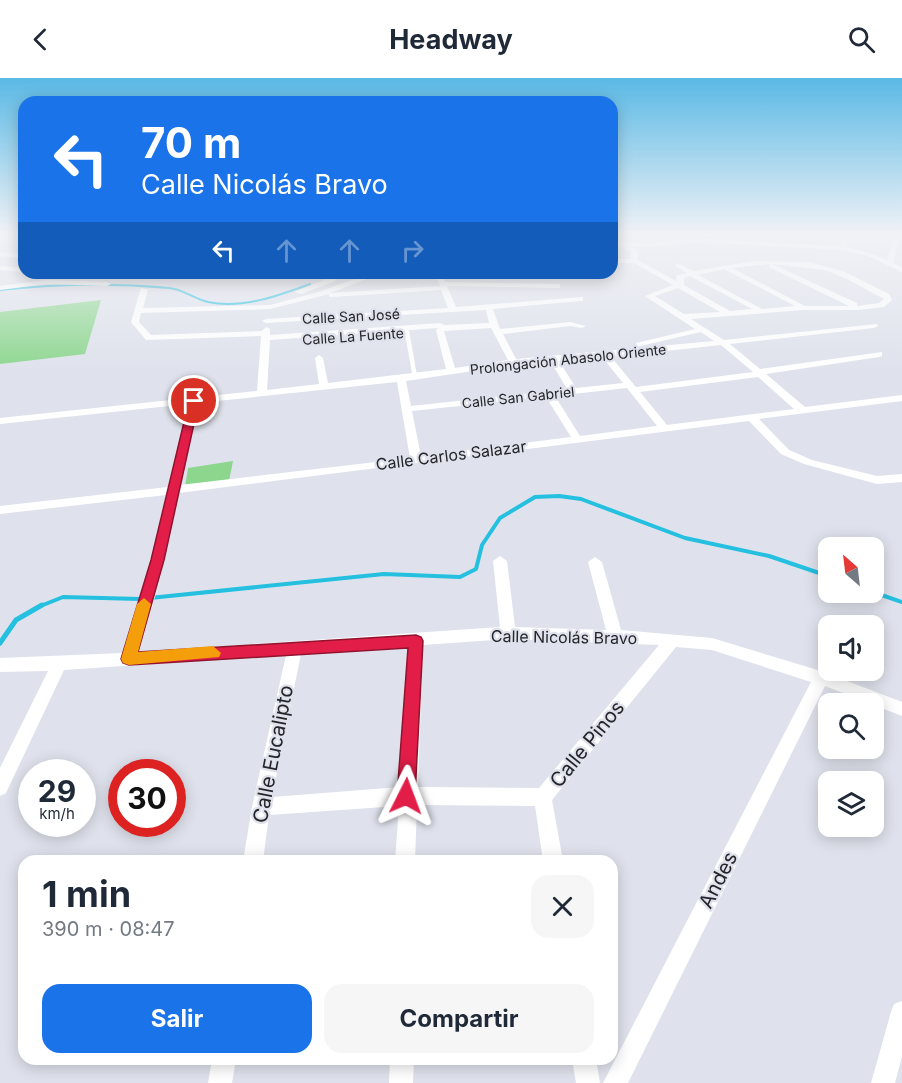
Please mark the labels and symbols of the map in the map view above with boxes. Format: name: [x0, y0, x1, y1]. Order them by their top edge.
street label: Calle San José: [302, 305, 400, 327]
street label: Calle La Fuente: [302, 324, 404, 348]
street label: Prolongación Abasolo Oriente: [469, 340, 667, 378]
pin: [168, 375, 219, 426]
street label: Calle San Gabriel: [461, 383, 575, 411]
street label: Calle Carlos Salazar: [375, 436, 527, 474]
north arrow: [818, 537, 884, 603]
street label: Calle Nicolás Bravo: [491, 626, 637, 648]
street label: Calle Eucalipto: [248, 683, 298, 825]
street label: Calle Pinos: [545, 696, 629, 792]
speed limit sign: 30: [108, 759, 186, 837]
position arrow: [374, 764, 438, 828]
street label: Andes: [694, 848, 742, 912]

